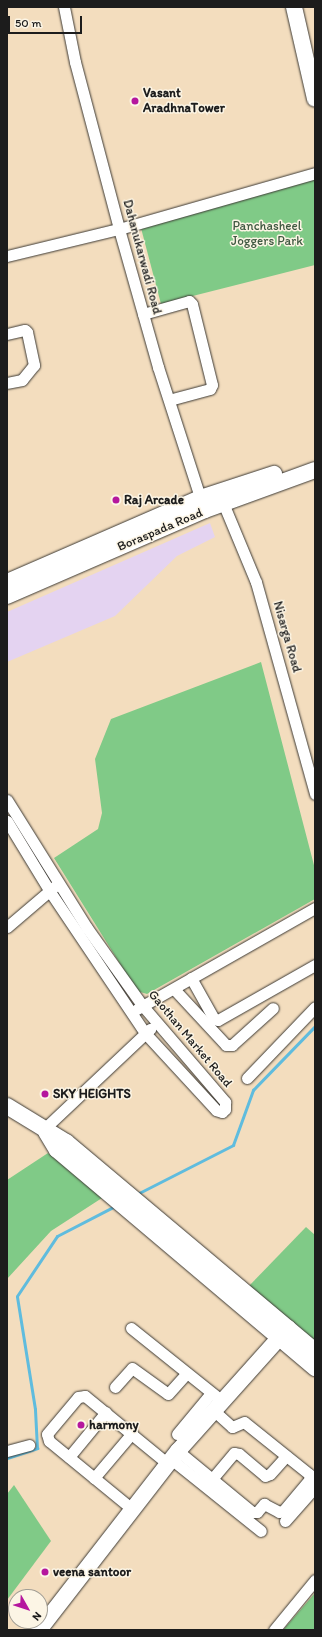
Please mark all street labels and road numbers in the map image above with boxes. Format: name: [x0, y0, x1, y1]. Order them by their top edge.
street label: Dahanukarwadi Road: [119, 198, 165, 316]
street label: Boraspada Road: [115, 505, 205, 555]
street label: Nisarga Road: [269, 600, 305, 674]
street label: Gaothan Market Road: [145, 987, 235, 1091]

